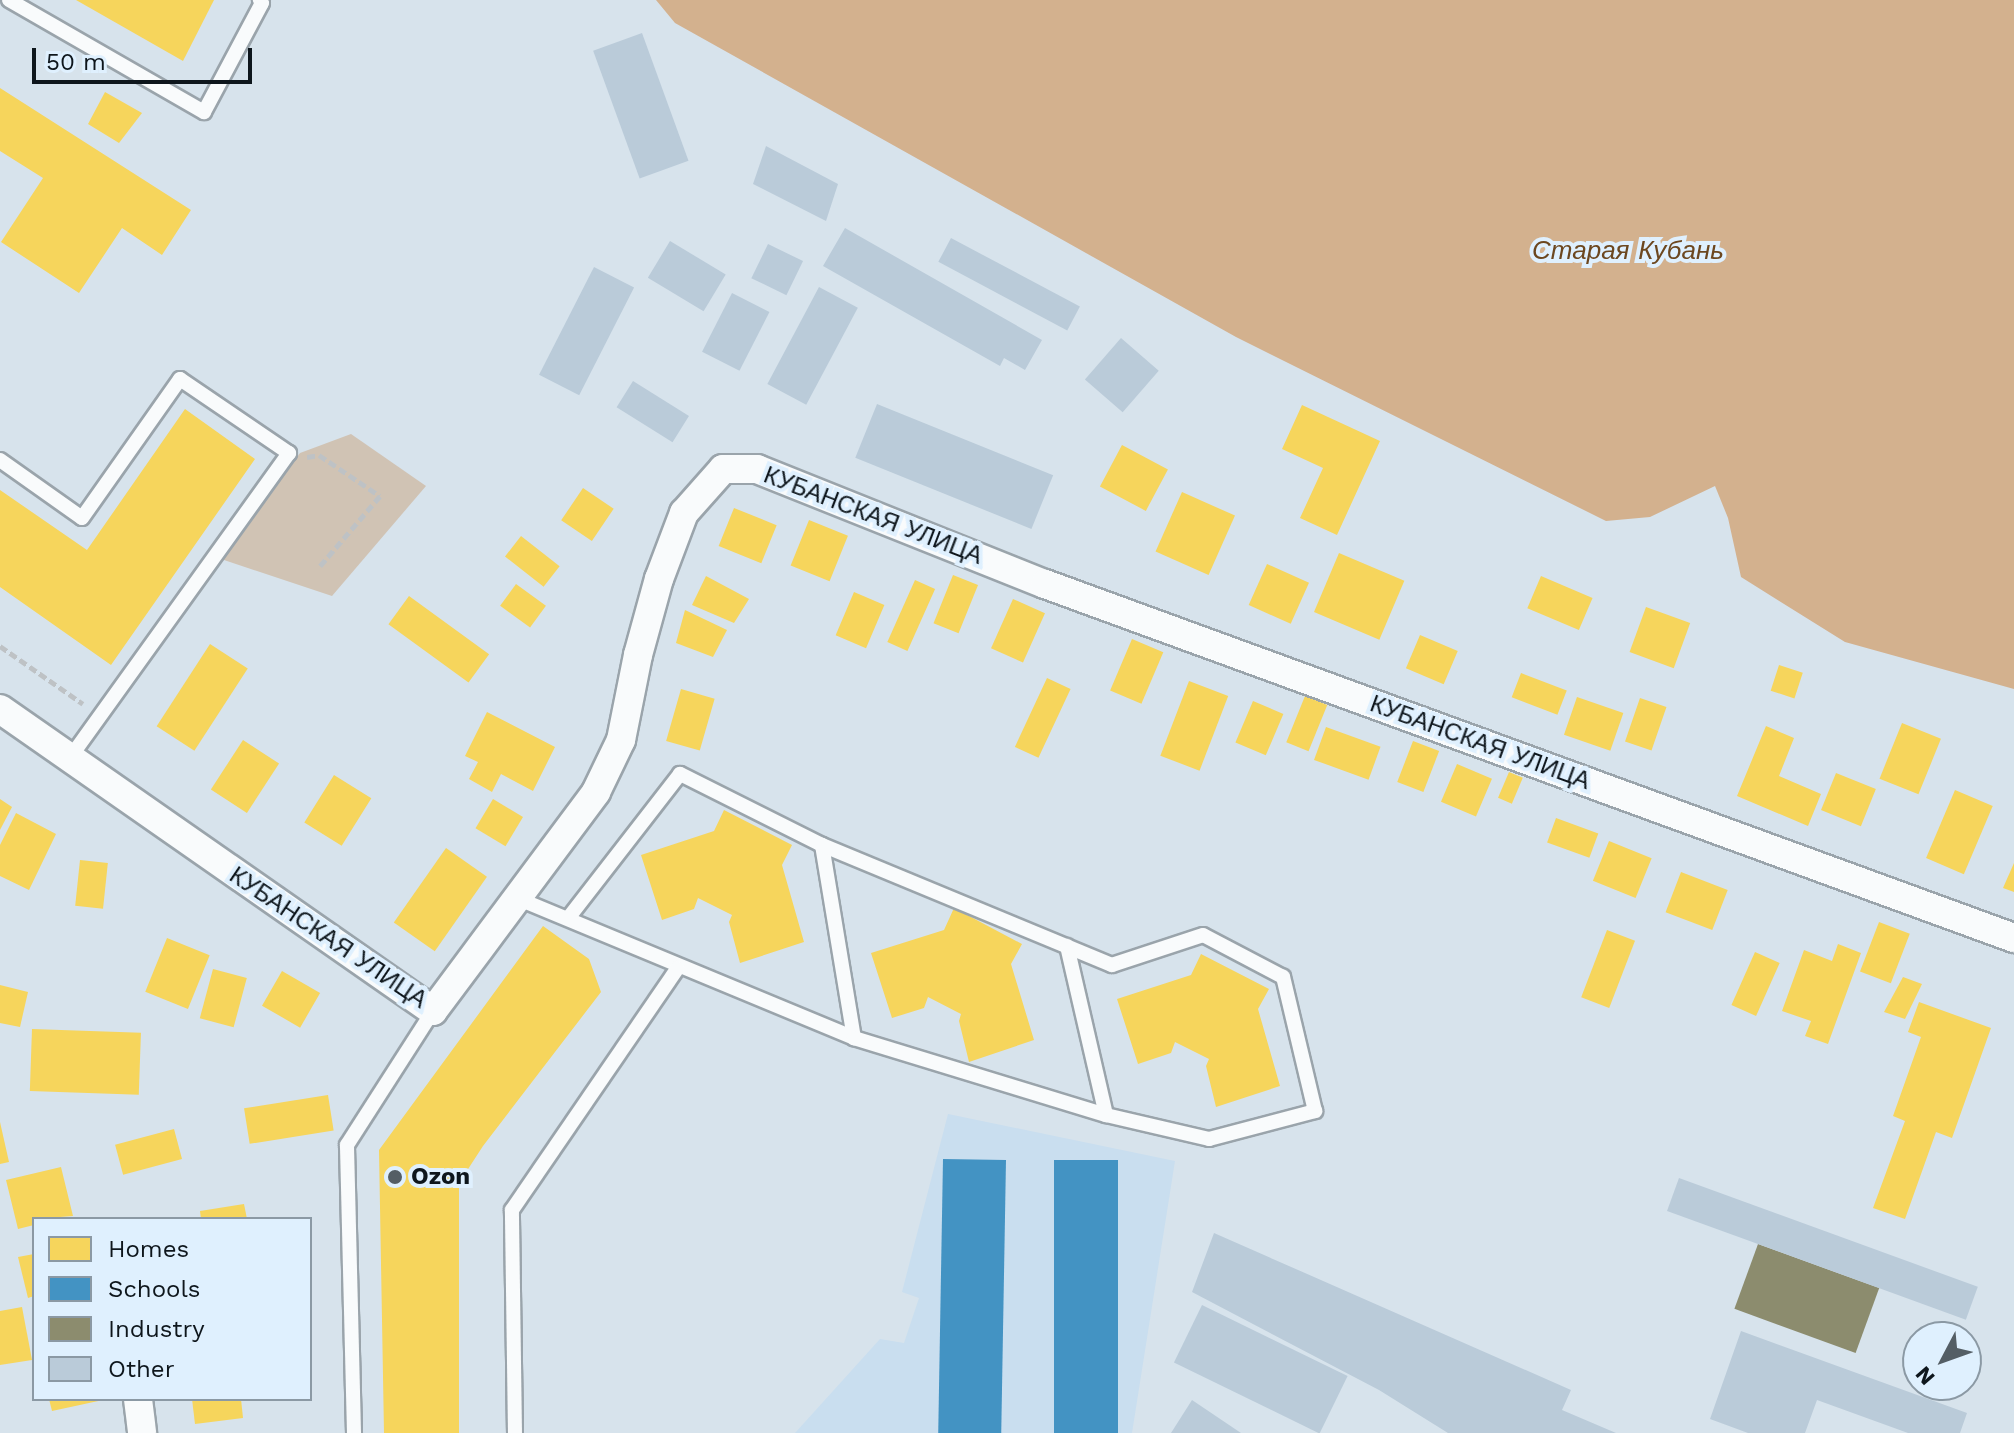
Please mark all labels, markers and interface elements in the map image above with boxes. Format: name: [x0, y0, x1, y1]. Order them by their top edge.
scale bar: [36, 32, 256, 82]
text: 50 m: [46, 48, 106, 76]
water label: Старая Кубань: [1532, 235, 1724, 267]
street label: КУБАНСКАЯ УЛИЦА: [759, 461, 987, 571]
street label: КУБАНСКАЯ УЛИЦА: [1366, 690, 1594, 796]
street label: КУБАНСКАЯ УЛИЦА: [224, 861, 432, 1015]
place label: Ozon: [411, 1163, 470, 1191]
marker: Ozon: [386, 1168, 404, 1186]
legend: [32, 1217, 312, 1401]
text: Homes: [108, 1235, 189, 1263]
text: Schools: [108, 1275, 200, 1303]
text: Industry: [108, 1315, 205, 1343]
north arrow: [1902, 1321, 1982, 1401]
text: Other: [108, 1355, 175, 1383]
text: N: [1910, 1361, 1940, 1390]

